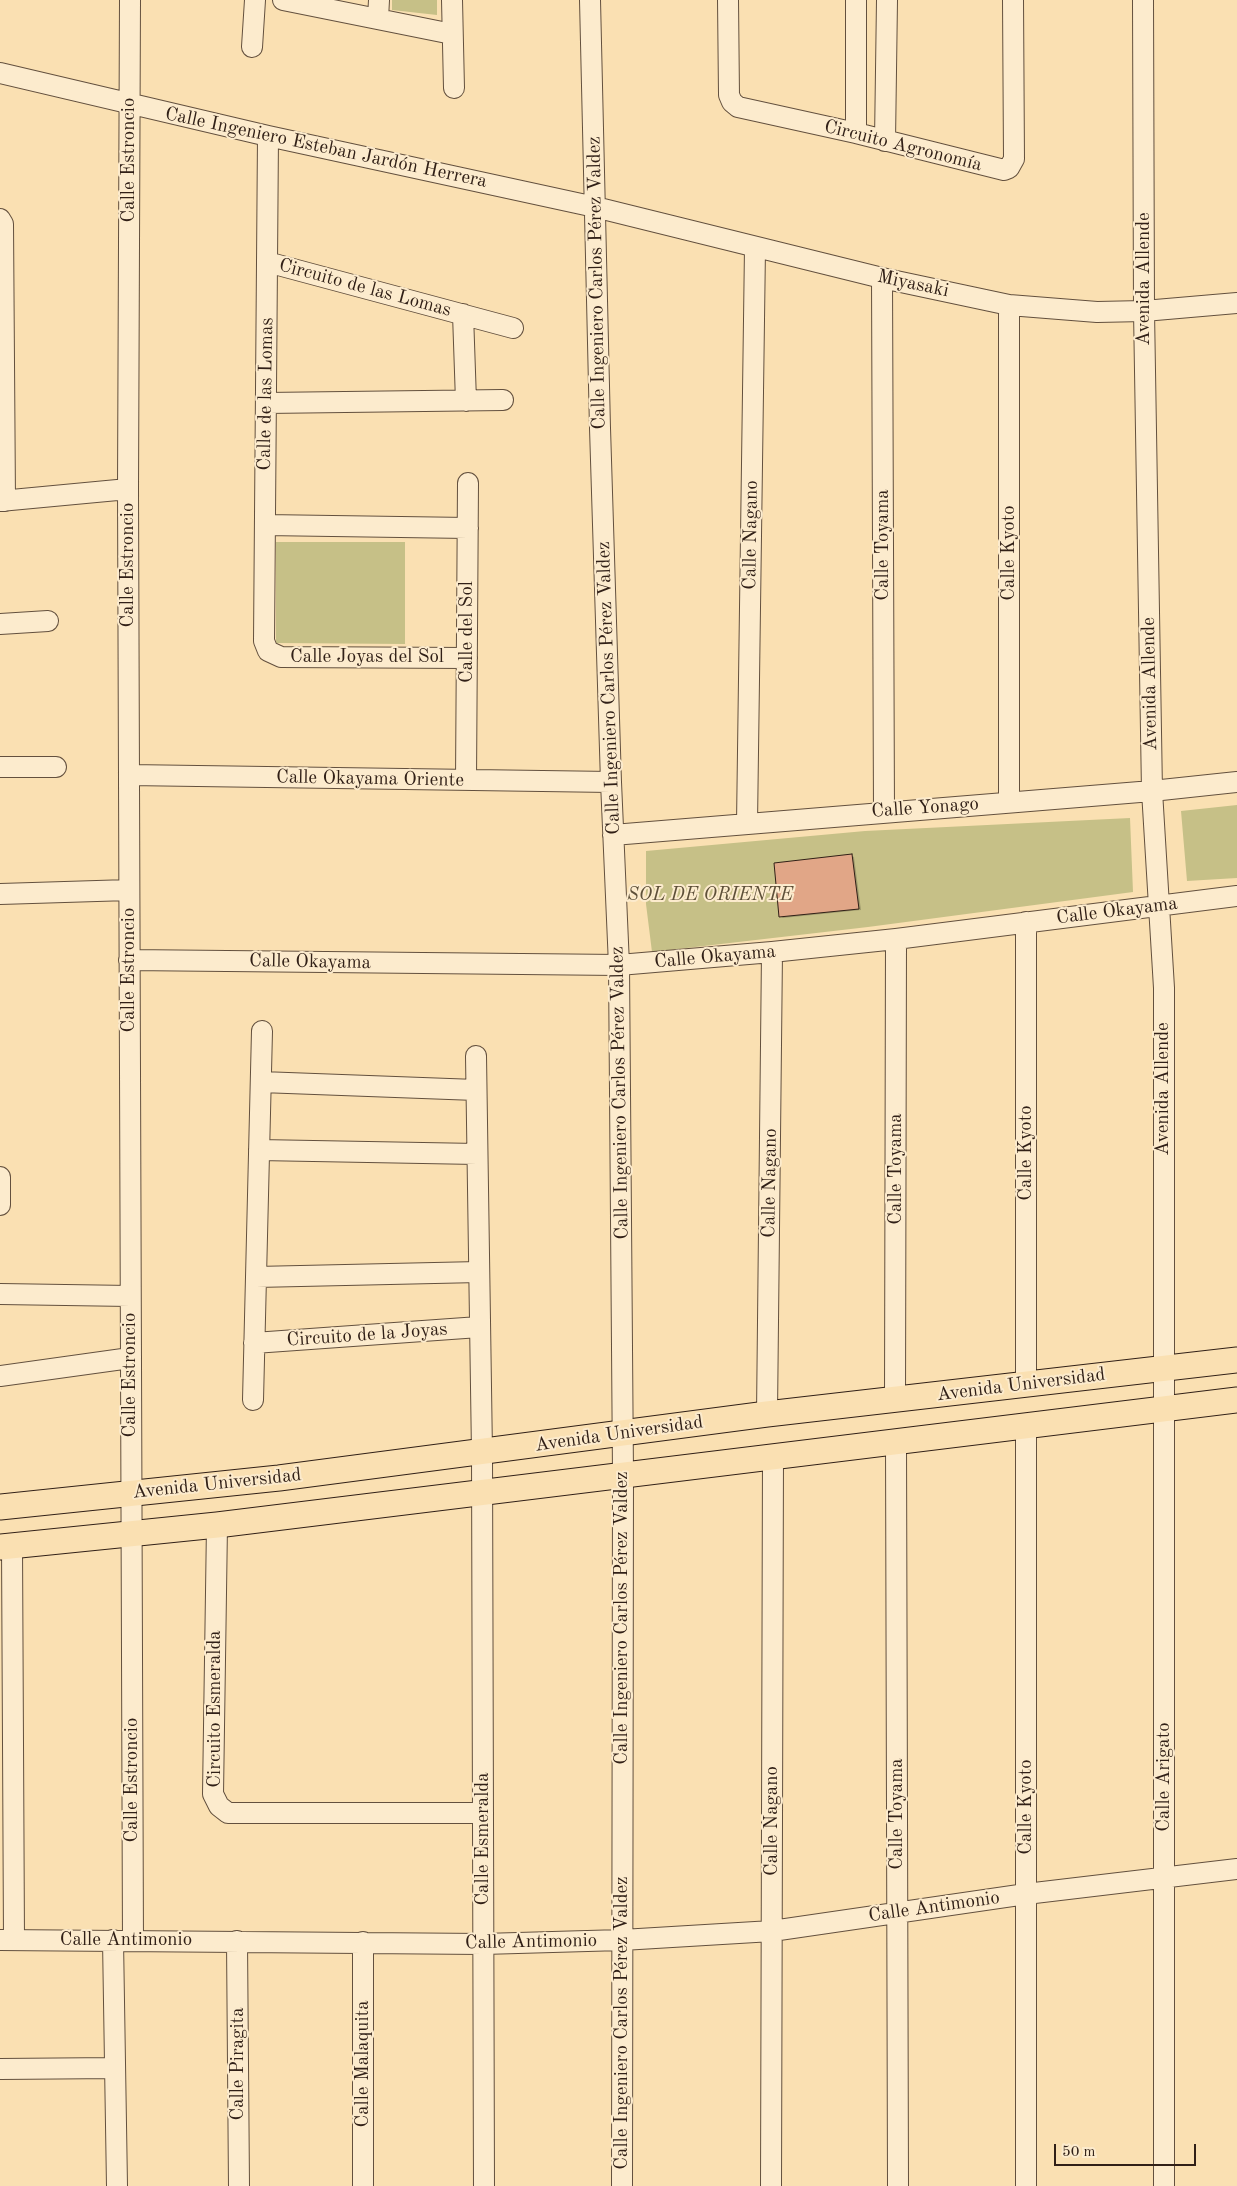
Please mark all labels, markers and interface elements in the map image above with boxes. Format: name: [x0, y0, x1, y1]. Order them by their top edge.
street label: Calle Estroncio: [118, 98, 140, 222]
street label: Calle Ingeniero Esteban Jardón Herrera: [163, 103, 489, 193]
street label: Circuito Agronomía: [822, 115, 984, 177]
street label: Calle Ingeniero Carlos Pérez Valdez: [583, 136, 611, 430]
street label: Avenida Allende: [1133, 212, 1155, 346]
street label: Circuito de las Lomas: [276, 254, 454, 322]
street label: Miyasaki: [875, 265, 951, 303]
street label: Calle de las Lomas: [253, 317, 279, 471]
street label: Calle Nagano: [739, 480, 763, 590]
street label: Calle Toyama: [872, 489, 894, 601]
street label: Calle Estroncio: [117, 503, 139, 627]
street label: Calle Kyoto: [998, 505, 1020, 601]
street label: Calle Ingeniero Carlos Pérez Valdez: [592, 541, 626, 835]
street label: Calle del Sol: [456, 581, 478, 683]
street label: Avenida Allende: [1137, 617, 1163, 751]
street label: Calle Joyas del Sol: [290, 646, 444, 668]
street label: Calle Okayama Oriente: [276, 766, 464, 792]
street label: Calle Yonago: [871, 793, 979, 823]
park label: SOL DE ORIENTE: [627, 884, 793, 906]
street label: Calle Okayama: [1055, 892, 1179, 930]
street label: Calle Estroncio: [118, 908, 140, 1032]
street label: Calle Okayama: [653, 940, 777, 974]
street label: Calle Ingeniero Carlos Pérez Valdez: [606, 946, 634, 1240]
street label: Calle Okayama: [249, 950, 371, 974]
street label: Avenida Allende: [1152, 1022, 1174, 1156]
street label: Calle Kyoto: [1015, 1105, 1037, 1201]
street label: Calle Toyama: [885, 1113, 907, 1225]
street label: Calle Nagano: [758, 1128, 782, 1238]
street label: Calle Estroncio: [119, 1313, 141, 1437]
street label: Circuito de la Joyas: [286, 1318, 448, 1352]
street label: Avenida Universidad: [935, 1363, 1107, 1407]
street label: Avenida Universidad: [533, 1411, 705, 1457]
street label: Avenida Universidad: [131, 1464, 303, 1504]
street label: Calle Ingeniero Carlos Pérez Valdez: [611, 1471, 633, 1765]
street label: Circuito Esmeralda: [204, 1630, 226, 1788]
street label: Calle Estroncio: [121, 1718, 143, 1842]
street label: Calle Arigato: [1153, 1722, 1175, 1832]
street label: Calle Toyama: [886, 1758, 908, 1870]
street label: Calle Kyoto: [1015, 1759, 1037, 1855]
street label: Calle Nagano: [761, 1766, 783, 1876]
street label: Calle Esmeralda: [472, 1772, 494, 1906]
street label: Calle Ingeniero Carlos Pérez Valdez: [611, 1876, 633, 2170]
street label: Calle Antimonio: [867, 1887, 1001, 1927]
street label: Calle Antimonio: [60, 1929, 192, 1951]
street label: Calle Antimonio: [465, 1929, 597, 1955]
street label: Calle Malaquita: [352, 2000, 374, 2128]
street label: Calle Piragita: [227, 2007, 249, 2121]
scale bar: [1057, 2134, 1200, 2166]
text: 50 m: [1062, 2145, 1096, 2160]

